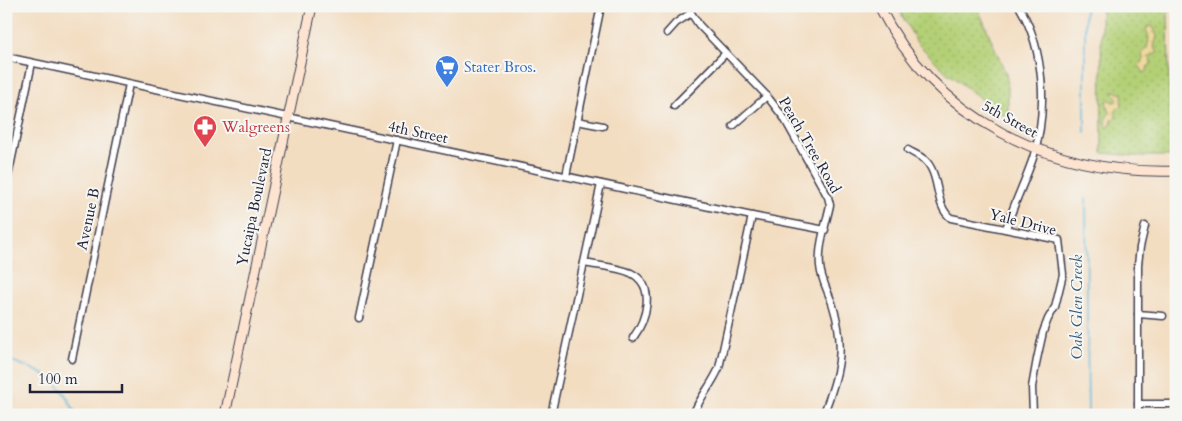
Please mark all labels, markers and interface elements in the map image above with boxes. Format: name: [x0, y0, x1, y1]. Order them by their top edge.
supermarket icon: Stater Bros.: [434, 54, 460, 88]
place label: Stater Bros.: [464, 57, 536, 77]
street label: Peach Tree Road: [774, 93, 846, 197]
street label: 5th Street: [979, 96, 1042, 143]
pharmacy icon: Walgreens: [192, 114, 218, 148]
street label: 4th Street: [386, 116, 450, 148]
place label: Walgreens: [221, 117, 290, 137]
street label: Yucaipa Boulevard: [232, 146, 276, 268]
street label: Avenue B: [72, 186, 104, 252]
street label: Yale Drive: [987, 204, 1059, 240]
water label: Oak Glen Creek: [1066, 254, 1088, 359]
scale bar: [30, 361, 122, 393]
text: 100 m: [38, 369, 78, 389]

